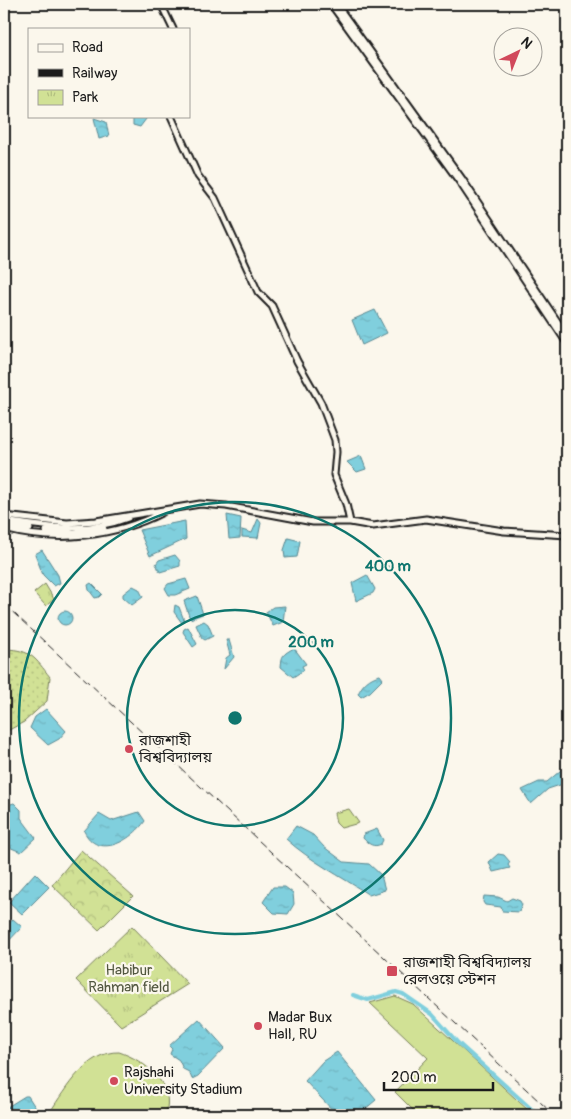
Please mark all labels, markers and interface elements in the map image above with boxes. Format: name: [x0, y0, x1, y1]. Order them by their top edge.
legend: [28, 28, 190, 118]
north arrow: [494, 28, 544, 78]
text: N: [517, 33, 536, 52]
text: Road: [72, 38, 103, 57]
text: Railway: [72, 64, 118, 83]
text: Park: [72, 88, 99, 107]
text: 400 m: [365, 557, 411, 576]
text: 200 m: [288, 633, 334, 652]
centre of rings: [226, 709, 244, 727]
place label: রাজশাহী বিশ্ববিদ্যালয়: [138, 731, 212, 767]
marker: রাজশাহী বিশ্ববিদ্যালয়: [123, 743, 135, 755]
place label: রাজশাহী বিশ্ববিদ্যালয় রেলওয়ে স্টেশন: [402, 953, 532, 989]
park label: Habibur Rahman field: [88, 961, 170, 997]
marker: রাজশাহী বিশ্ববিদ্যালয় রেলওয়ে স্টেশন: [385, 964, 399, 978]
place label: Madar Bux Hall, RU: [268, 1008, 332, 1044]
marker: Madar Bux Hall, RU: [252, 1020, 264, 1032]
scale bar: [384, 1059, 492, 1091]
place label: Rajshahi University Stadium: [124, 1063, 242, 1099]
text: 200 m: [391, 1068, 436, 1087]
marker: Rajshahi University Stadium: [108, 1075, 120, 1087]

